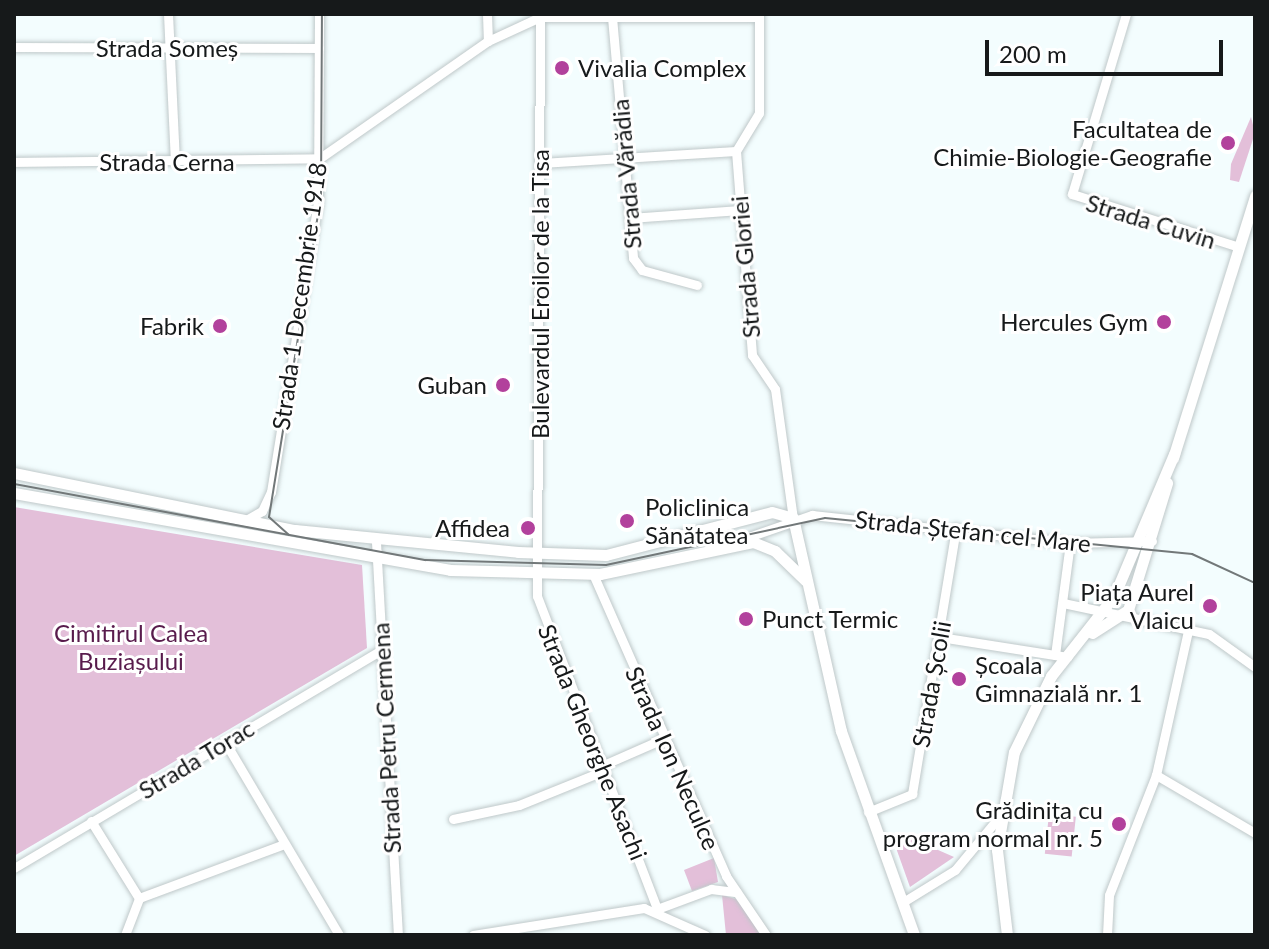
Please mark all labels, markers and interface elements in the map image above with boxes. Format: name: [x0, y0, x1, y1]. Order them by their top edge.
scale bar: [989, 24, 1227, 74]
street label: Strada Someș: [96, 34, 238, 62]
text: 200 m: [999, 39, 1067, 68]
place label: Vivalia Complex: [578, 54, 746, 82]
marker: Vivalia Complex: [553, 59, 571, 77]
street label: Strada Vărădia: [605, 97, 647, 251]
place label: Facultatea de Chimie-Biologie-Geografie: [933, 115, 1212, 171]
marker: Facultatea de Chimie-Biologie-Geografie: [1219, 134, 1237, 152]
street label: Strada Cerna: [99, 148, 235, 176]
street label: Bulevardul Eroilor de la Tisa: [526, 148, 554, 440]
street label: Strada 1 Decembrie 1918: [266, 160, 332, 432]
street label: Strada Cuvin: [1083, 188, 1219, 254]
street label: Strada Gloriei: [724, 195, 766, 339]
place label: Hercules Gym: [1000, 308, 1148, 336]
place label: Fabrik: [140, 312, 204, 340]
marker: Hercules Gym: [1155, 313, 1173, 331]
marker: Fabrik: [211, 317, 229, 335]
place label: Guban: [418, 371, 487, 399]
marker: Guban: [494, 376, 512, 394]
place label: Policlinica Sănătatea: [645, 493, 749, 549]
street label: Strada Ștefan cel Mare: [854, 504, 1092, 558]
marker: Policlinica Sănătatea: [616, 510, 638, 532]
place label: Affidea: [435, 514, 510, 542]
marker: Affidea: [517, 517, 539, 539]
place label: Piața Aurel Vlaicu: [1080, 578, 1194, 634]
marker: Piața Aurel Vlaicu: [1201, 597, 1219, 615]
place label: Punct Termic: [762, 605, 899, 633]
marker: Punct Termic: [737, 610, 755, 628]
street label: Strada Școlii: [906, 618, 956, 750]
park label: Cimitirul Calea Buziașului: [54, 619, 208, 675]
street label: Strada Gheorghe Asachi: [532, 620, 654, 864]
street label: Strada Petru Cermena: [366, 622, 406, 854]
place label: Școala Gimnazială nr. 1: [975, 651, 1142, 707]
street label: Strada Ion Neculce: [620, 662, 726, 854]
marker: Școala Gimnazială nr. 1: [950, 670, 968, 688]
street label: Strada Torac: [133, 713, 259, 805]
place label: Grădinița cu program normal nr. 5: [883, 796, 1103, 852]
marker: Grădinița cu program normal nr. 5: [1110, 815, 1128, 833]

